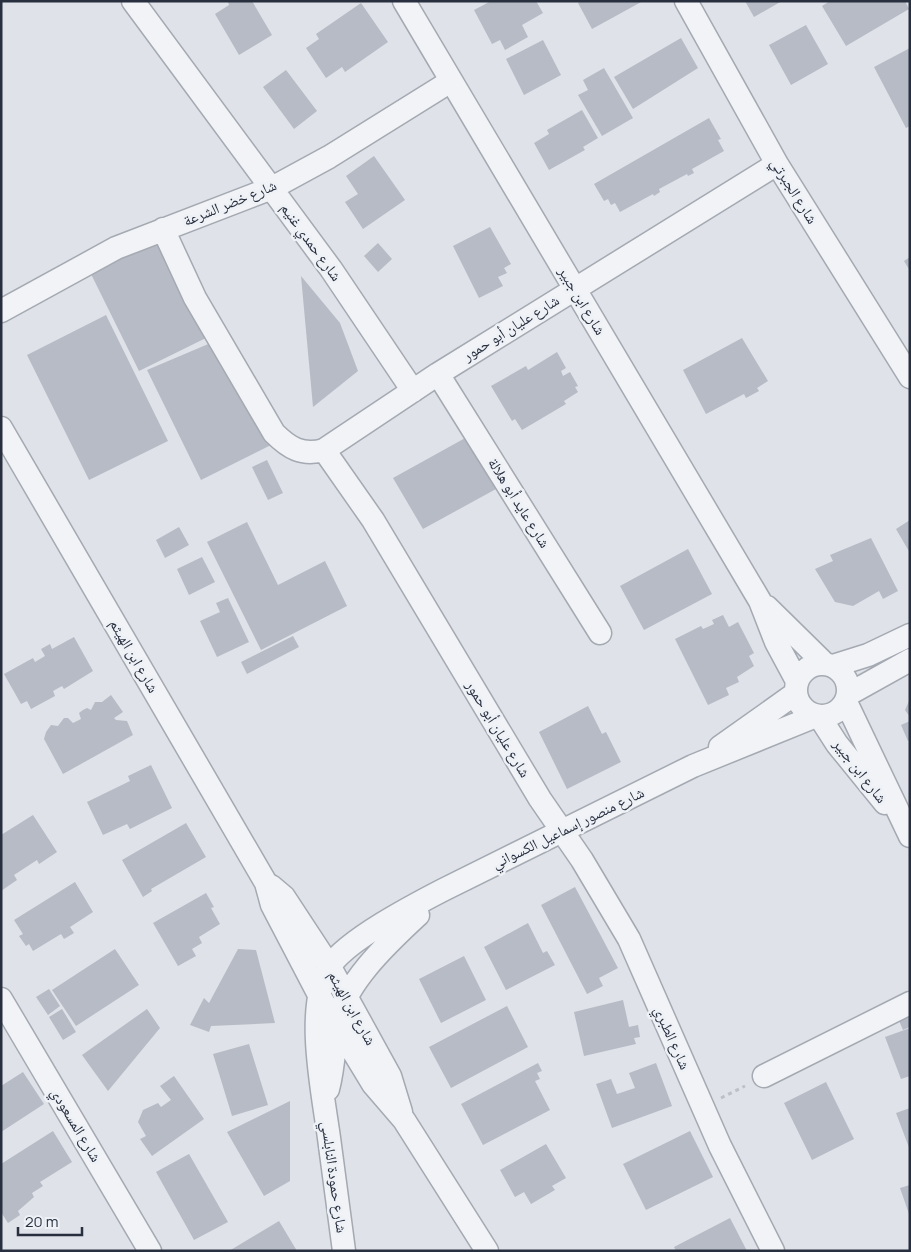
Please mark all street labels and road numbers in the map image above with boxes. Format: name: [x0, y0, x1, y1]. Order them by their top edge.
street label: شارع الجبرتي: [764, 154, 823, 229]
street label: شارع خضر الشرعة: [180, 174, 280, 231]
street label: شارع حمدي غنيم: [274, 198, 347, 286]
street label: شارع ابن جبير: [553, 262, 611, 339]
street label: شارع عليان أبو حمور: [458, 289, 563, 366]
street label: شارع عايد أبو هلالة: [483, 454, 556, 552]
street label: شارع ابن الهيثم: [105, 615, 164, 697]
street label: شارع عليان أبو حمور: [461, 675, 536, 781]
street label: شارع ابن جبير: [828, 733, 892, 807]
street label: شارع منصور إسماعيل الكسواني: [488, 781, 648, 875]
street label: شارع ابن الهيثم: [323, 967, 382, 1049]
street label: شارع الطبري: [647, 1003, 696, 1074]
street label: شارع المسعودي: [44, 1084, 107, 1167]
street label: شارع حمودة النابلسي: [314, 1120, 353, 1235]

